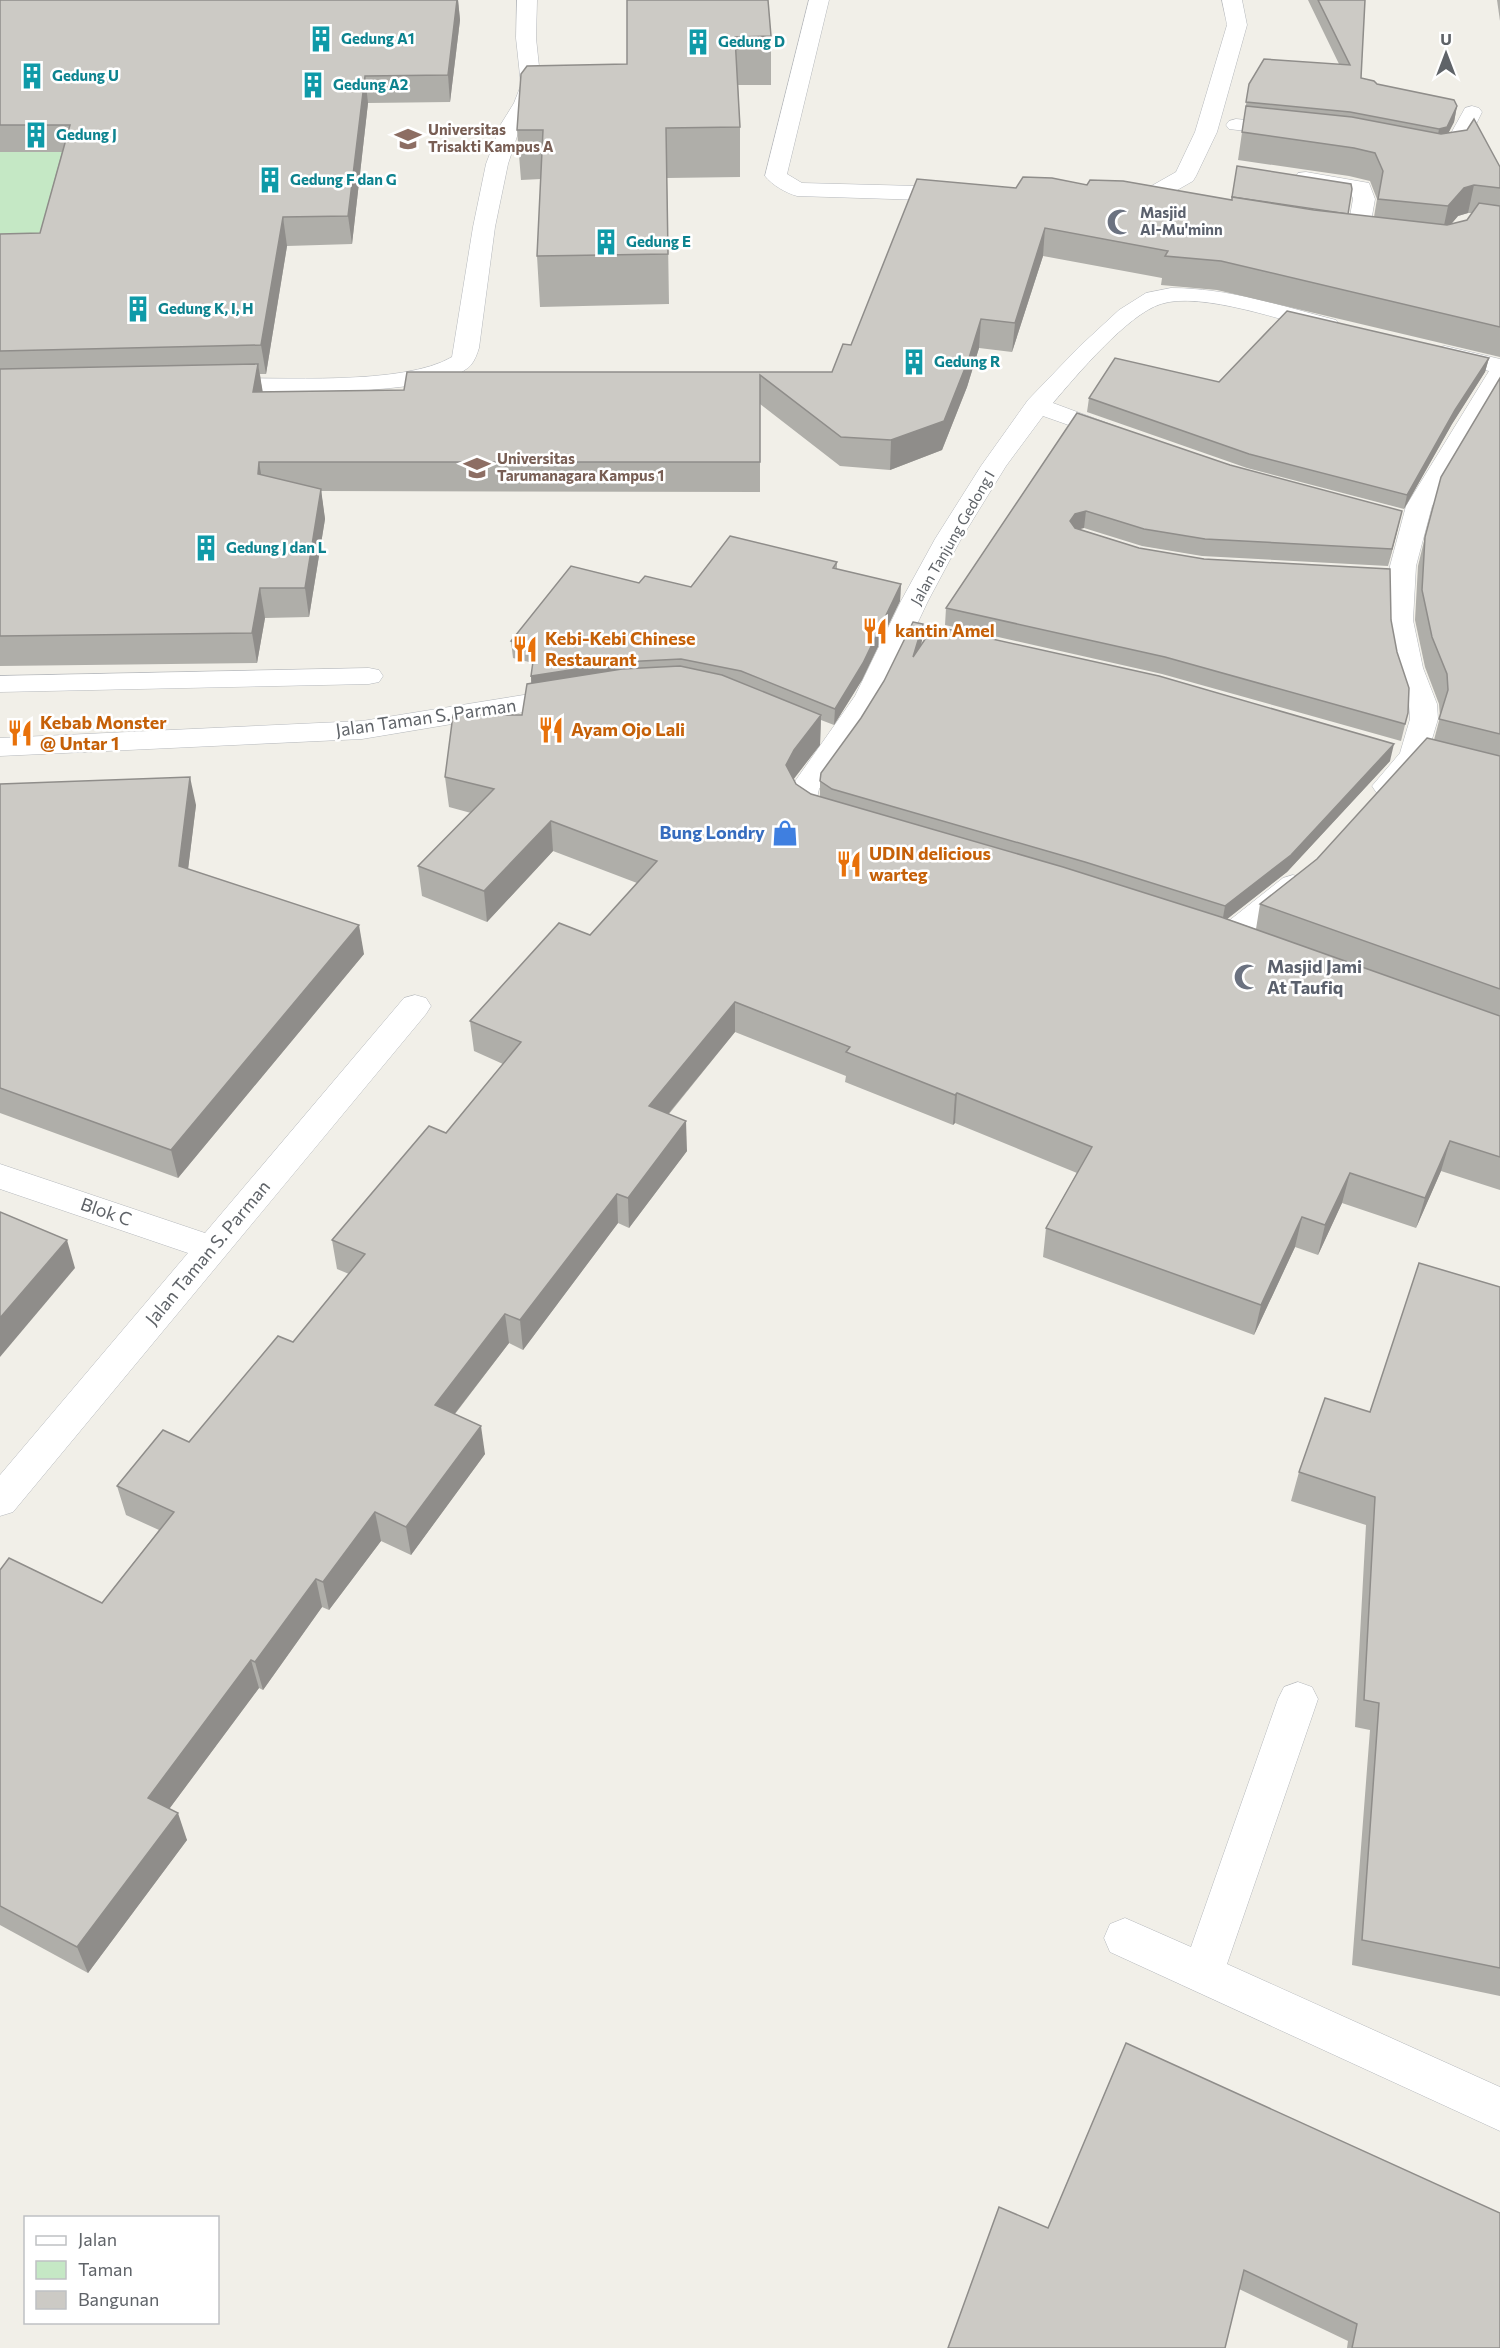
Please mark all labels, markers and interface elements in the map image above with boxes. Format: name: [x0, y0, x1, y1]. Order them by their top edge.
building icon: Gedung A1: [306, 24, 336, 54]
north arrow: [1416, 24, 1476, 84]
building icon: Gedung D: [683, 27, 713, 57]
place label: Gedung A1: [341, 29, 415, 47]
text: U: [1440, 29, 1452, 48]
place label: Gedung D: [718, 32, 785, 50]
building icon: Gedung U: [17, 61, 47, 91]
place label: Gedung U: [52, 66, 119, 84]
building icon: Gedung A2: [298, 70, 328, 100]
place label: Gedung A2: [333, 75, 408, 93]
building icon: Gedung J: [21, 120, 51, 150]
place label: Universitas Trisakti Kampus A: [428, 120, 554, 155]
school or university icon: Universitas Trisakti Kampus A: [393, 124, 423, 154]
place label: Gedung J: [56, 125, 117, 143]
building icon: Gedung F dan G: [255, 165, 285, 195]
place label: Gedung F dan G: [290, 170, 397, 188]
place label: Masjid AI-Mu'minn: [1140, 203, 1223, 238]
mosque icon: Masjid AI-Mu'minn: [1105, 207, 1135, 237]
building icon: Gedung E: [591, 227, 621, 257]
place label: Gedung E: [626, 232, 691, 250]
building icon: Gedung K, I, H: [123, 294, 153, 324]
place label: Gedung K, I, H: [158, 299, 254, 317]
building icon: Gedung R: [899, 347, 929, 377]
place label: Gedung R: [934, 352, 1001, 370]
place label: Universitas Tarumanagara Kampus 1: [497, 449, 664, 484]
school or university icon: Universitas Tarumanagara Kampus 1: [462, 453, 492, 483]
street label: Jalan Tanjung Gedong I: [906, 467, 998, 608]
building icon: Gedung J dan L: [191, 533, 221, 563]
place label: Gedung J dan L: [226, 538, 327, 556]
restaurant icon: kantin Amel: [860, 616, 890, 646]
place label: kantin Amel: [895, 619, 995, 641]
place label: Kebi-Kebi Chinese Restaurant: [545, 627, 696, 670]
restaurant icon: Kebi-Kebi Chinese Restaurant: [510, 634, 540, 664]
street label: Jalan Taman S. Parman: [334, 693, 518, 741]
place label: Kebab Monster @ Untar 1: [40, 711, 167, 754]
restaurant icon: Ayam Ojo Lali: [536, 715, 566, 745]
restaurant icon: Kebab Monster @ Untar 1: [5, 718, 35, 748]
place label: Ayam Ojo Lali: [571, 718, 685, 740]
shop icon: Bung Londry: [770, 818, 800, 848]
place label: Bung Londry: [660, 821, 765, 843]
place label: UDIN delicious warteg: [869, 842, 991, 885]
restaurant icon: UDIN delicious warteg: [834, 849, 864, 879]
place label: Masjid Jami At Taufiq: [1267, 955, 1362, 998]
mosque icon: Masjid Jami At Taufiq: [1232, 962, 1262, 992]
street label: Jalan Taman S. Parman: [140, 1175, 274, 1329]
street label: Blok C: [78, 1192, 135, 1230]
legend: [24, 2216, 219, 2324]
text: Jalan: [78, 2228, 117, 2250]
text: Taman: [78, 2258, 133, 2280]
text: Bangunan: [78, 2288, 159, 2310]

